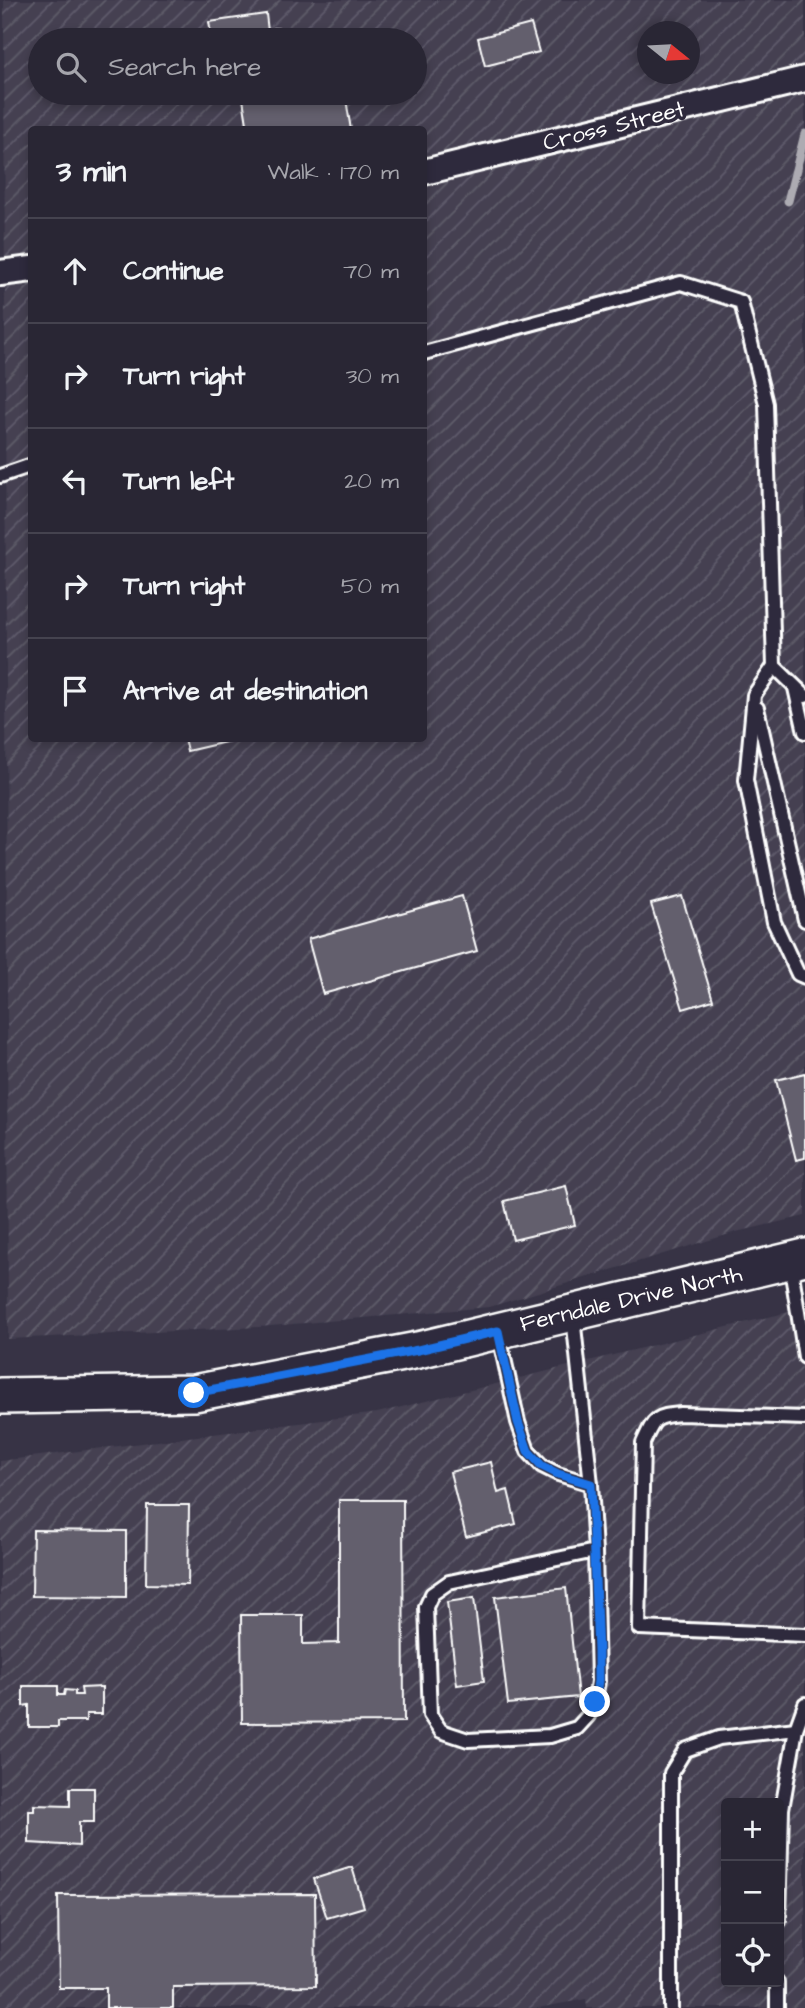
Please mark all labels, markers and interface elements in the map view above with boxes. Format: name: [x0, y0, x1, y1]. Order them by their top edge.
north arrow: [637, 21, 700, 84]
search box: [28, 28, 427, 105]
icon: search: [52, 48, 90, 86]
text: Search here: [108, 49, 261, 85]
street label: Cross Street: [540, 93, 689, 159]
text: 3 min: [56, 151, 126, 193]
text: Walk · 170 m: [268, 156, 399, 188]
icon: ahead: [56, 252, 94, 290]
text: Continue: [123, 253, 224, 289]
text: 70 m: [343, 255, 399, 287]
icon: right: [56, 357, 94, 395]
text: Turn right: [123, 358, 245, 394]
text: 30 m: [346, 360, 399, 392]
icon: left: [56, 462, 94, 500]
text: Turn left: [123, 463, 234, 499]
text: 20 m: [344, 465, 399, 497]
icon: right: [56, 567, 94, 605]
text: Turn right: [123, 568, 245, 604]
text: 50 m: [341, 570, 399, 602]
icon: arrive: [56, 672, 94, 710]
text: Arrive at destination: [123, 673, 368, 709]
street label: Ferndale Drive North: [517, 1258, 746, 1340]
route start: [178, 1377, 209, 1408]
route end: [579, 1686, 610, 1717]
map controls: [721, 1798, 784, 1987]
button: +: [721, 1798, 784, 1861]
button: −: [721, 1861, 784, 1924]
button: locate: [721, 1924, 784, 1987]

